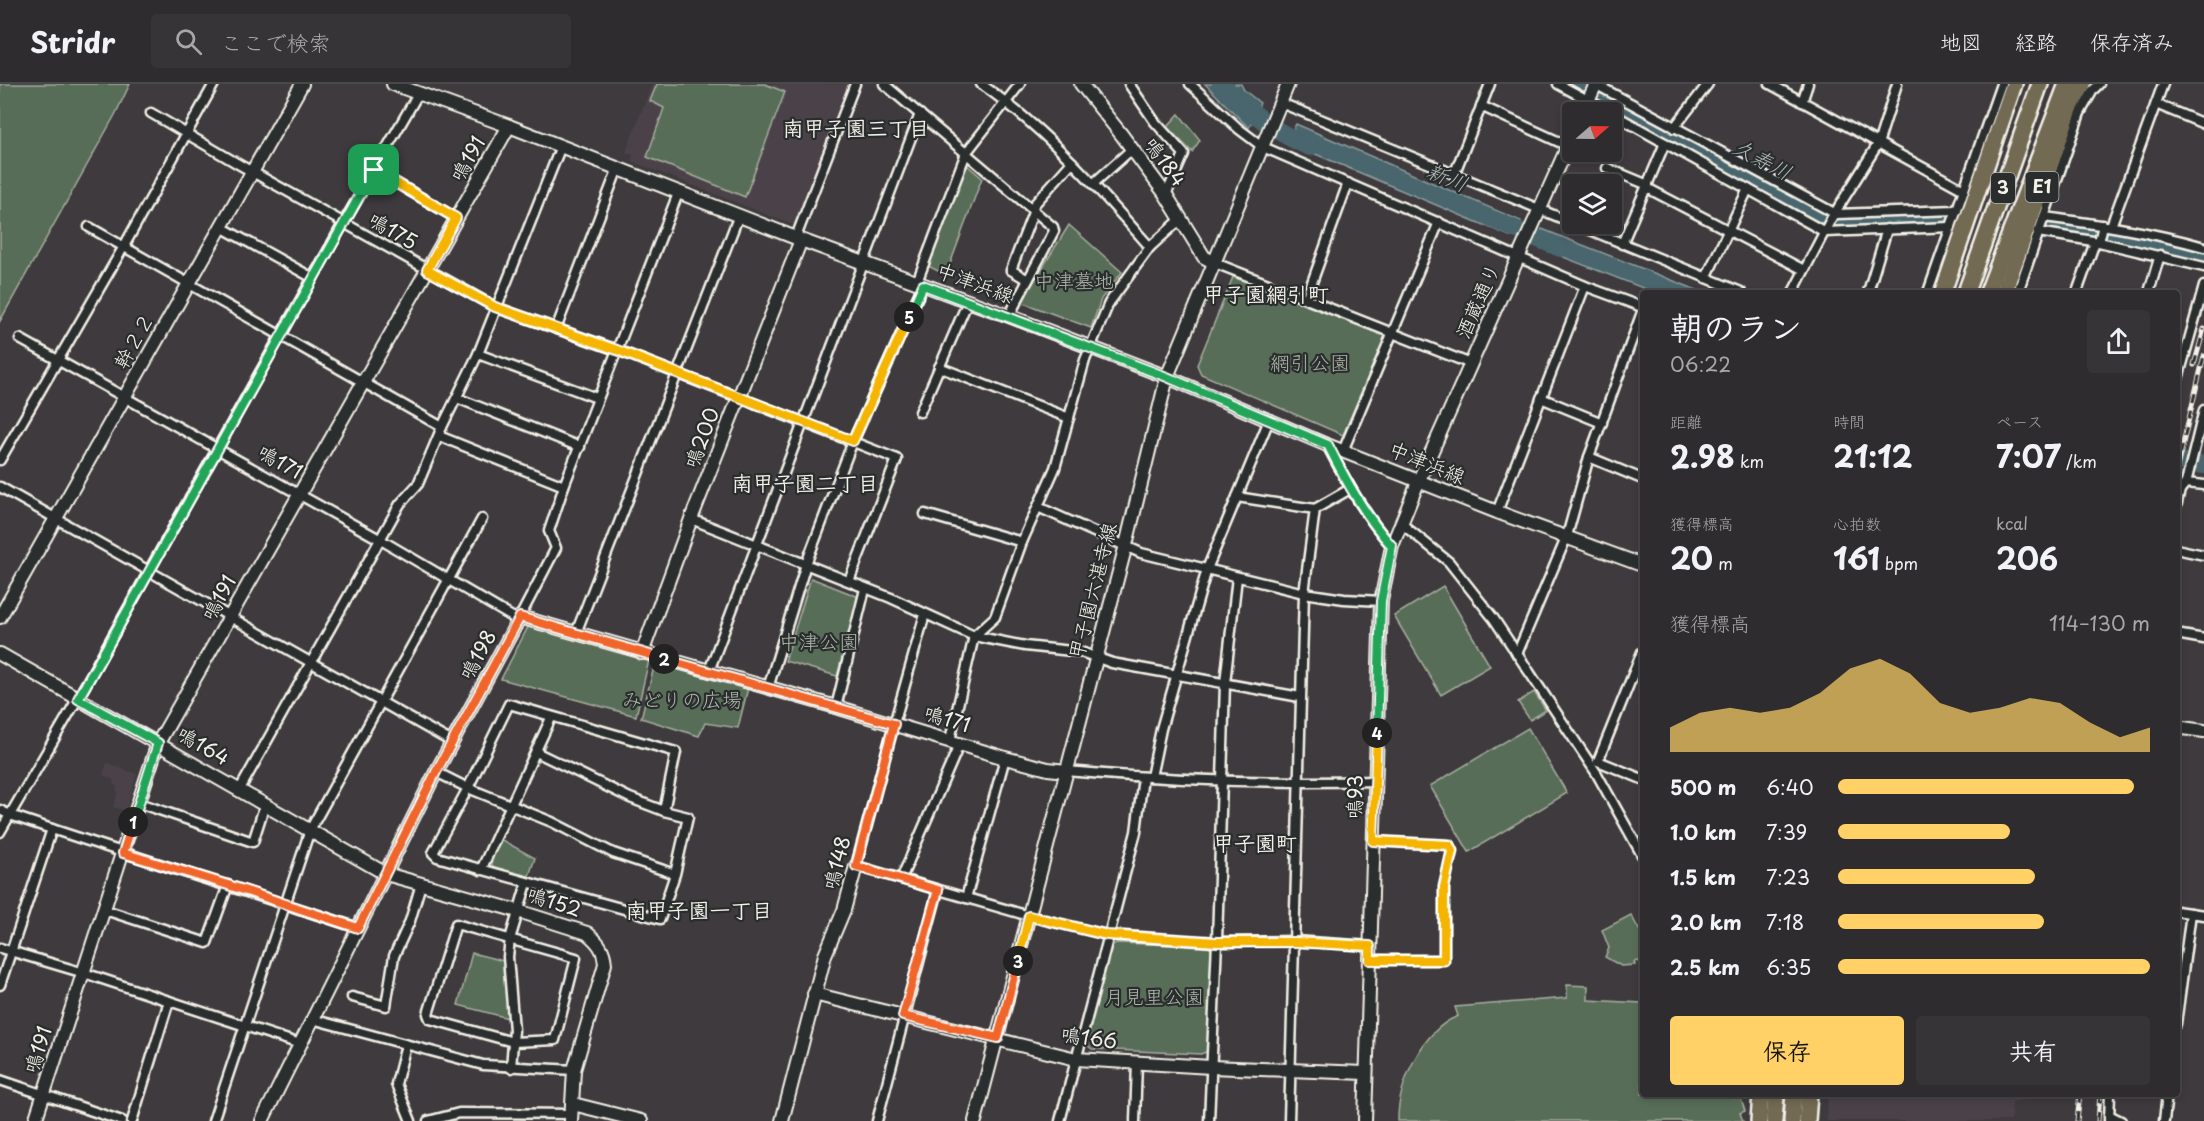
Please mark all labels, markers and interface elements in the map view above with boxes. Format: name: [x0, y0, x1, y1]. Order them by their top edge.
search box: [151, 14, 571, 68]
text: Stridr: [30, 20, 115, 63]
icon: search: [172, 25, 205, 58]
text: ここで検索: [220, 25, 330, 58]
text: 地図: [1940, 25, 1982, 57]
text: 経路: [2015, 25, 2057, 57]
text: 保存済み: [2090, 25, 2174, 57]
north arrow: [1562, 102, 1622, 162]
map controls: [1562, 102, 1622, 234]
district label: 南甲子園三丁目: [783, 111, 930, 143]
water label: 久寿川: [1728, 129, 1798, 187]
street label: 鳴191: [442, 130, 492, 187]
street label: 鳴184: [1138, 130, 1194, 192]
pin: [348, 144, 399, 195]
icon: arrive: [357, 153, 390, 186]
water label: 新川: [1422, 153, 1473, 199]
road number: E1: [2026, 172, 2058, 202]
road number: 3: [1991, 173, 2015, 203]
button: layers: [1562, 174, 1622, 234]
street label: 鳴175: [363, 204, 424, 256]
street label: 中津浜線: [933, 254, 1018, 310]
street label: 酒蔵通り: [1447, 258, 1507, 343]
park label: 中津墓地: [1034, 265, 1114, 295]
district label: 甲子園網引町: [1203, 277, 1329, 309]
text: 朝のラン: [1670, 301, 1802, 351]
pin: 5: [894, 302, 924, 332]
text: 5: [904, 305, 914, 329]
street label: 幹２２: [105, 307, 161, 374]
button: share: [2087, 310, 2150, 373]
park label: 網引公園: [1270, 347, 1350, 377]
text: 06:22: [1670, 349, 1731, 379]
street label: 鳴200: [676, 403, 726, 473]
text: 距離: [1670, 409, 1702, 433]
text: 時間: [1833, 409, 1865, 433]
text: ペース: [1996, 409, 2043, 433]
street label: 中津浜線: [1385, 433, 1470, 491]
text: 2.98: [1670, 433, 1735, 478]
text: 21:12: [1833, 433, 1913, 478]
text: 7:07: [1996, 433, 2061, 478]
street label: 鳴171: [253, 436, 308, 486]
text: km: [1735, 449, 1764, 473]
text: /km: [2061, 449, 2097, 473]
district label: 南甲子園二丁目: [732, 466, 879, 498]
text: 獲得標高: [1670, 511, 1734, 535]
text: 心拍数: [1833, 511, 1881, 535]
text: kcal: [1996, 511, 2028, 535]
street label: 甲子園六湛寺線: [1061, 519, 1124, 662]
text: 20: [1670, 535, 1713, 580]
text: 161: [1833, 535, 1880, 580]
text: 206: [1996, 535, 2058, 580]
text: m: [1713, 551, 1733, 575]
text: bpm: [1880, 551, 1918, 575]
street label: 鳴191: [193, 569, 243, 626]
text: 獲得標高: [1670, 608, 1750, 638]
text: 114–130 m: [2049, 608, 2150, 638]
street label: 鳴198: [451, 624, 503, 685]
park label: 中津公園: [779, 626, 859, 656]
pin: 2: [649, 644, 679, 674]
text: 2: [658, 647, 670, 671]
park label: みどりの広場: [622, 684, 742, 714]
street label: 鳴171: [920, 697, 974, 739]
street label: 鳴164: [172, 718, 235, 772]
pin: 4: [1362, 718, 1392, 748]
text: 4: [1372, 721, 1382, 745]
text: 500 m: [1670, 772, 1737, 802]
text: 6:40: [1766, 772, 1814, 802]
street label: 鳴93: [1338, 774, 1370, 820]
pin: 1: [118, 807, 148, 837]
text: 1: [129, 810, 137, 834]
text: 1.0 km: [1670, 817, 1737, 847]
text: 7:39: [1766, 817, 1807, 847]
district label: 甲子園町: [1213, 826, 1297, 858]
street label: 鳴148: [814, 832, 858, 893]
text: 1.5 km: [1670, 862, 1736, 892]
text: 7:23: [1766, 862, 1810, 892]
street label: 鳴152: [523, 878, 585, 924]
district label: 南甲子園一丁目: [626, 893, 773, 925]
text: 2.0 km: [1670, 907, 1742, 937]
text: 7:18: [1766, 907, 1804, 937]
pin: 3: [1003, 946, 1033, 976]
text: 3: [1013, 949, 1023, 973]
text: 2.5 km: [1670, 952, 1740, 982]
text: 6:35: [1766, 952, 1811, 982]
park label: 月見里公園: [1104, 981, 1204, 1011]
button: 保存: [1670, 1016, 1904, 1085]
button: 共有: [1916, 1016, 2150, 1085]
street label: 鳴166: [1059, 1018, 1119, 1056]
street label: 鳴191: [15, 1022, 59, 1077]

